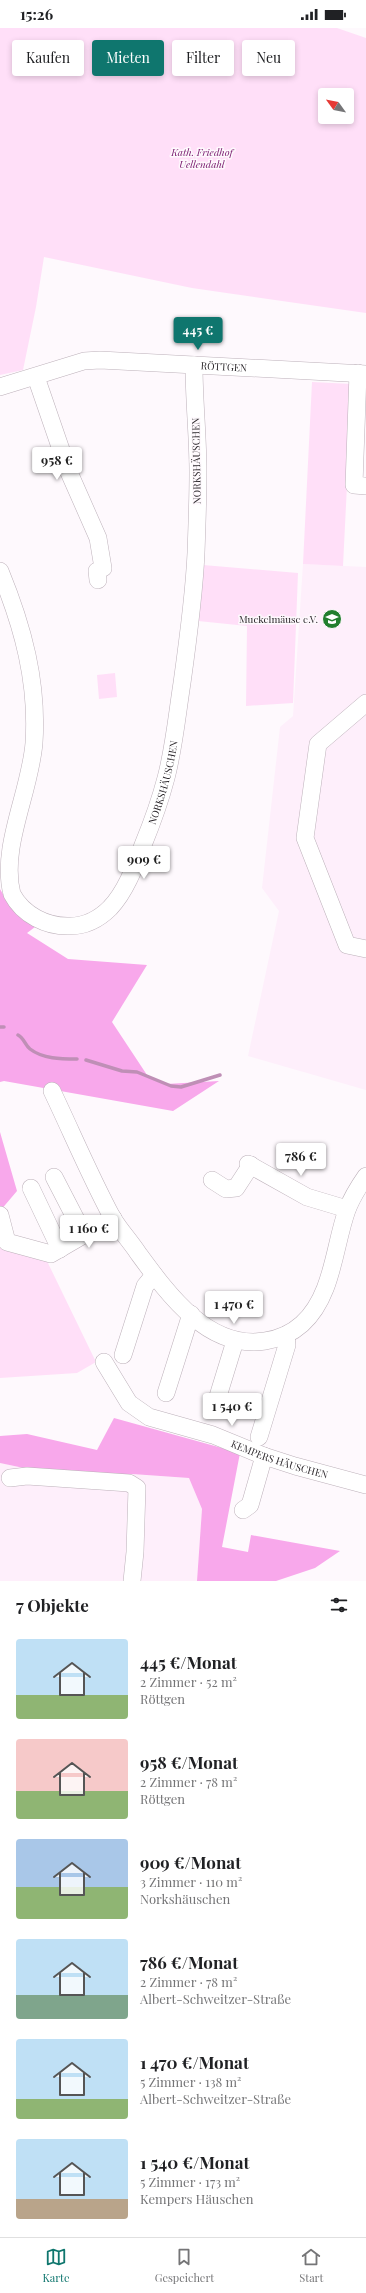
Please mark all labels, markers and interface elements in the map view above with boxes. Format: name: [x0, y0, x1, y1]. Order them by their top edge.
text: 15:26: [20, 4, 53, 24]
chip: Kaufen: [12, 40, 84, 76]
chip: Mieten: [92, 40, 164, 76]
chip: Filter: [172, 40, 234, 76]
chip: Neu: [242, 40, 295, 76]
north arrow: [318, 88, 354, 124]
map controls: [318, 88, 354, 124]
park label: Kath. Friedhof Uellendahl: [170, 145, 235, 171]
pin: 445 €: [170, 317, 226, 351]
text: 445 €: [183, 321, 213, 338]
street label: RÖTTGEN: [200, 358, 247, 375]
street label: NORKSHÄUSCHEN: [188, 418, 204, 504]
pin: 958 €: [29, 447, 85, 481]
text: 958 €: [41, 451, 73, 468]
school or university icon: Muckelmäuse e.V.: [321, 608, 343, 630]
place label: Muckelmäuse e.V.: [239, 612, 318, 626]
street label: NORKSHÄUSCHEN: [145, 739, 181, 826]
pin: 909 €: [116, 846, 172, 880]
text: 909 €: [127, 850, 161, 867]
pin: 786 €: [273, 1143, 329, 1177]
text: 786 €: [285, 1147, 317, 1164]
pin: 1 160 €: [52, 1215, 126, 1249]
text: 1 160 €: [69, 1219, 109, 1236]
pin: 1 470 €: [197, 1291, 271, 1325]
text: 1 470 €: [214, 1295, 254, 1312]
pin: 1 540 €: [195, 1393, 269, 1427]
text: 1 540 €: [212, 1397, 252, 1414]
street label: KEMPERS HÄUSCHEN: [229, 1436, 330, 1482]
text: 7 Objekte: [16, 1594, 89, 1616]
icon: filters: [328, 1594, 350, 1616]
text: 445 €/Monat: [140, 1651, 237, 1673]
icon: home: [48, 1655, 96, 1703]
text: 2 Zimmer · 52 m²: [140, 1673, 237, 1690]
text: Röttgen: [140, 1690, 185, 1707]
text: 958 €/Monat: [140, 1751, 238, 1773]
icon: home: [48, 1755, 96, 1803]
text: 2 Zimmer · 78 m²: [140, 1773, 237, 1790]
text: Röttgen: [140, 1790, 185, 1807]
text: 909 €/Monat: [140, 1851, 241, 1873]
icon: home: [48, 1855, 96, 1903]
text: 3 Zimmer · 110 m²: [140, 1873, 242, 1890]
text: Norkshäuschen: [140, 1890, 230, 1907]
text: 786 €/Monat: [140, 1951, 238, 1973]
icon: home: [48, 1955, 96, 2003]
text: 2 Zimmer · 78 m²: [140, 1973, 237, 1990]
text: Albert-Schweitzer-Straße: [140, 1990, 291, 2007]
text: 1 470 €/Monat: [140, 2051, 249, 2073]
icon: home: [48, 2055, 96, 2103]
text: 5 Zimmer · 138 m²: [140, 2073, 241, 2090]
text: Albert-Schweitzer-Straße: [140, 2090, 291, 2107]
text: 1 540 €/Monat: [140, 2151, 250, 2173]
icon: home: [48, 2155, 96, 2203]
text: 5 Zimmer · 173 m²: [140, 2173, 240, 2190]
text: Kempers Häuschen: [140, 2190, 254, 2207]
tab: Karte: [43, 2246, 70, 2285]
tab: Gespeichert: [155, 2246, 214, 2285]
tab: Start: [299, 2246, 323, 2285]

